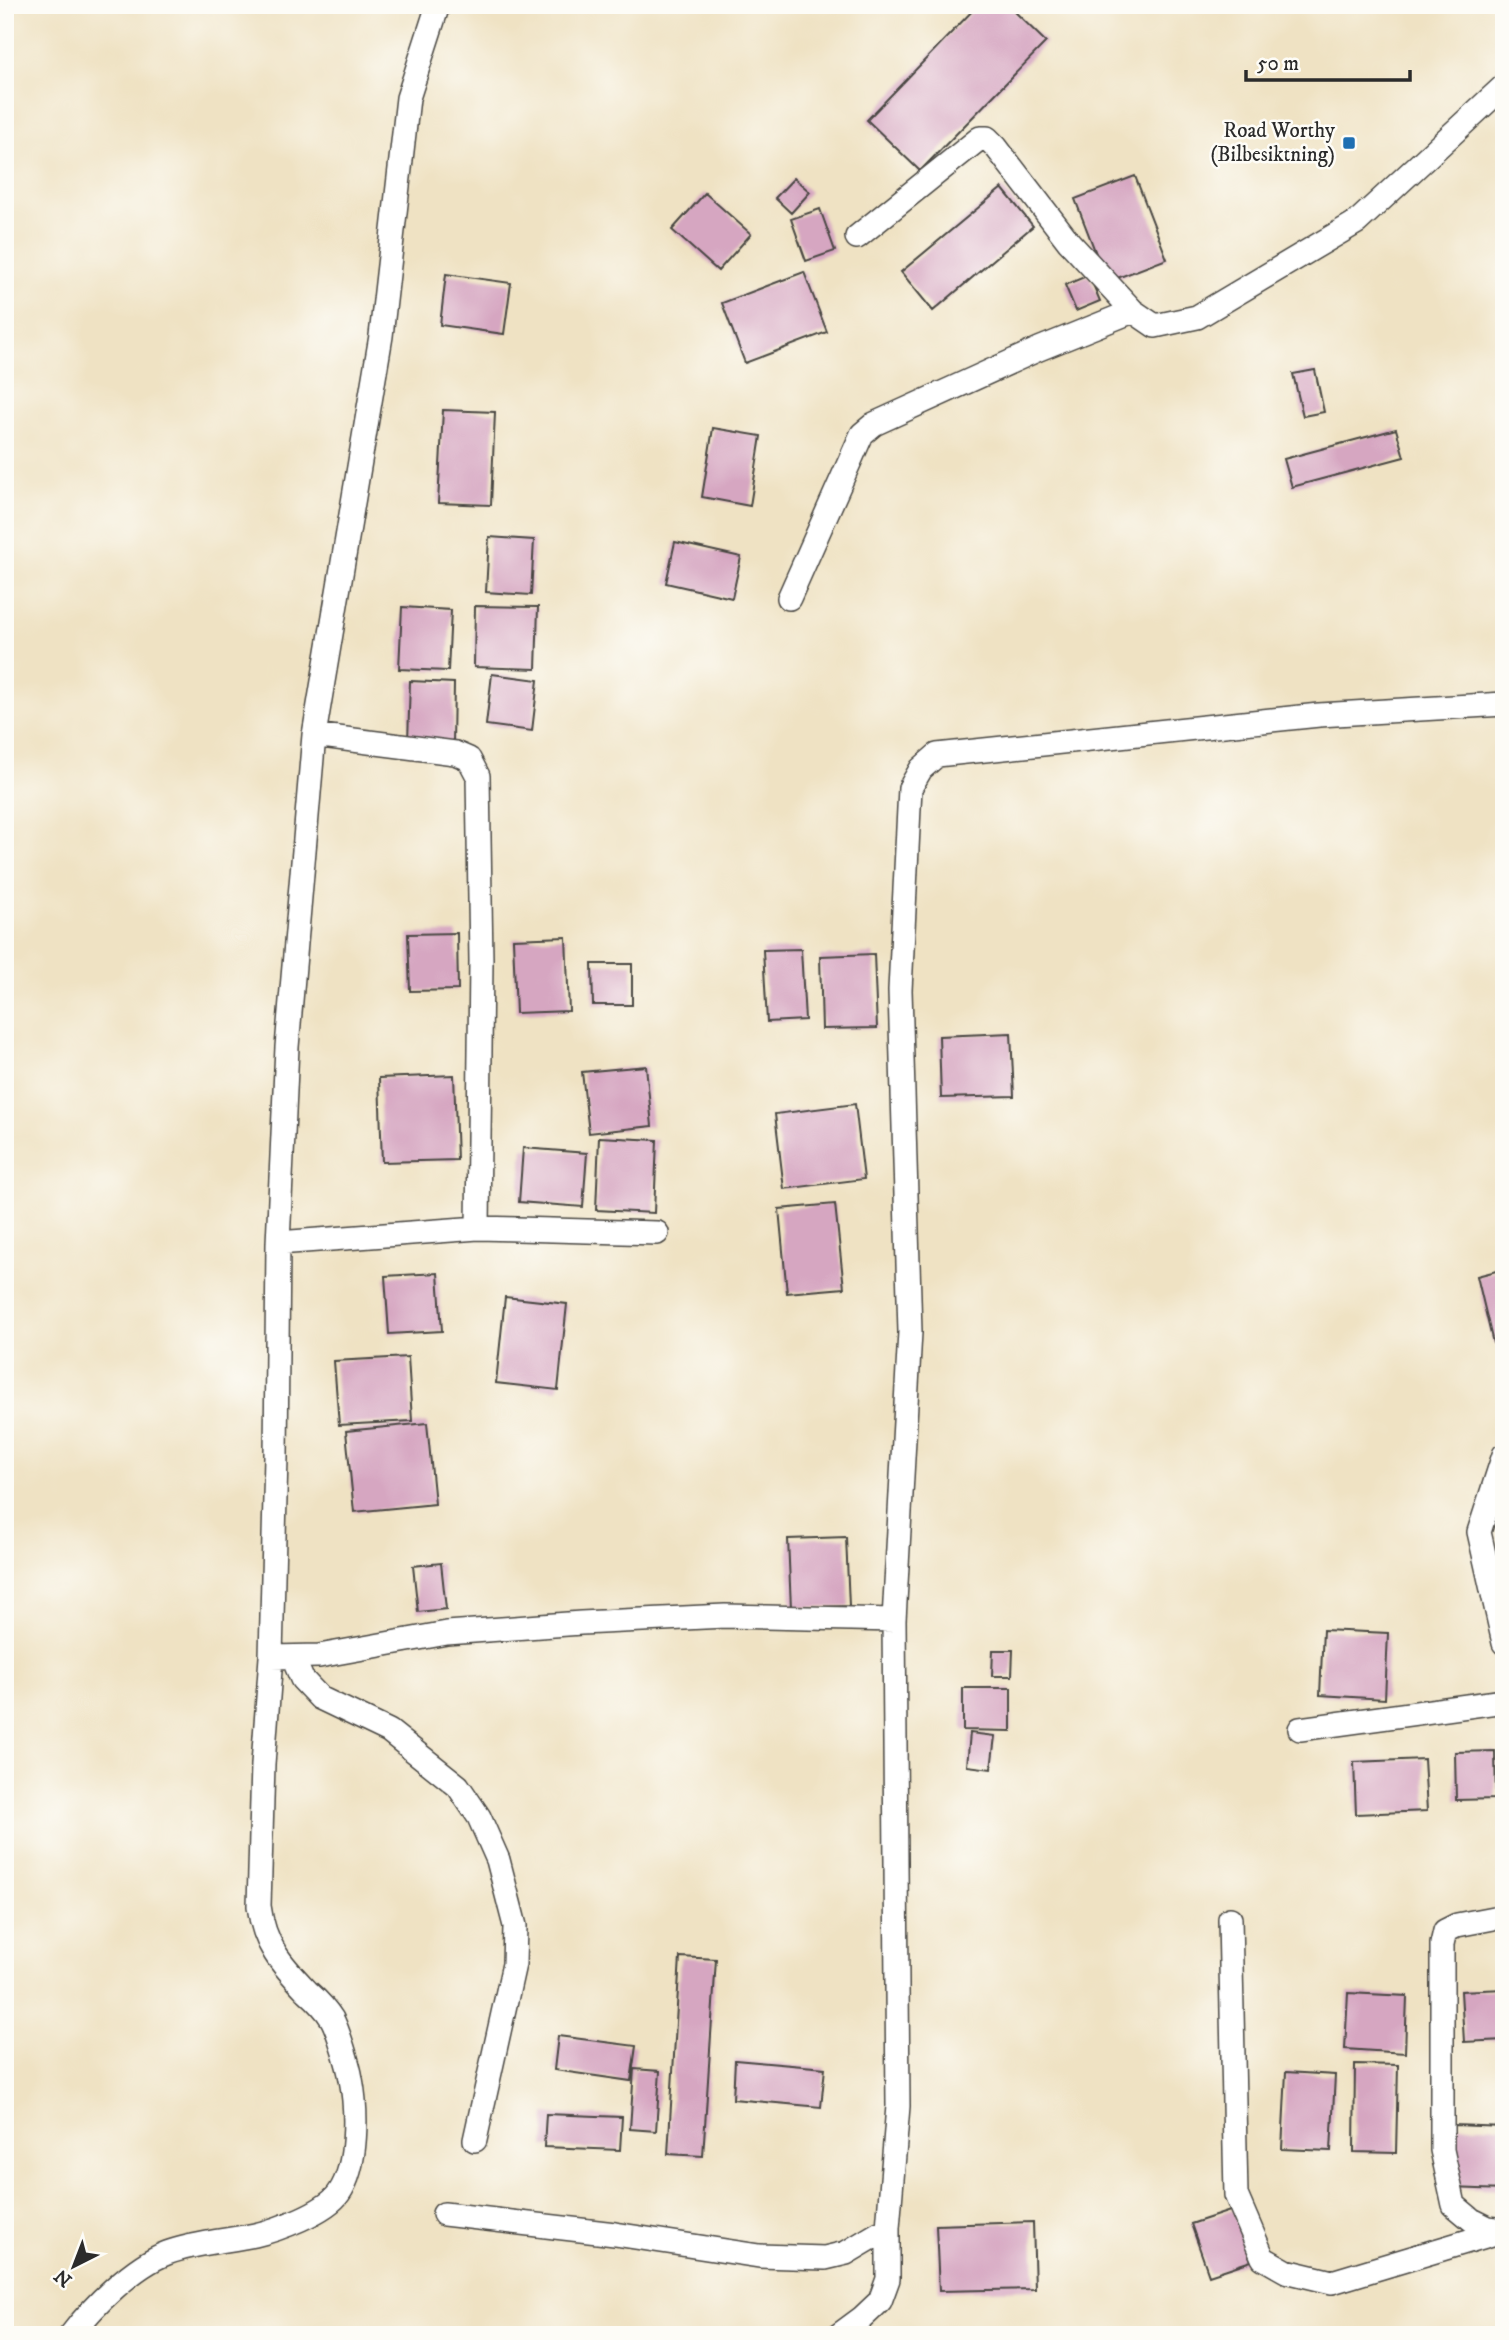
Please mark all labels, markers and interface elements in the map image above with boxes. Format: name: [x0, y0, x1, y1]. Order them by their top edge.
scale bar: [1246, 38, 1411, 82]
text: 50 m: [1257, 51, 1299, 77]
place label: Road Worthy (Bilbesiktning): [1210, 118, 1336, 168]
marker: Road Worthy (Bilbesiktning): [1341, 135, 1357, 151]
north arrow: [38, 2232, 108, 2302]
text: N: [50, 2263, 77, 2291]

